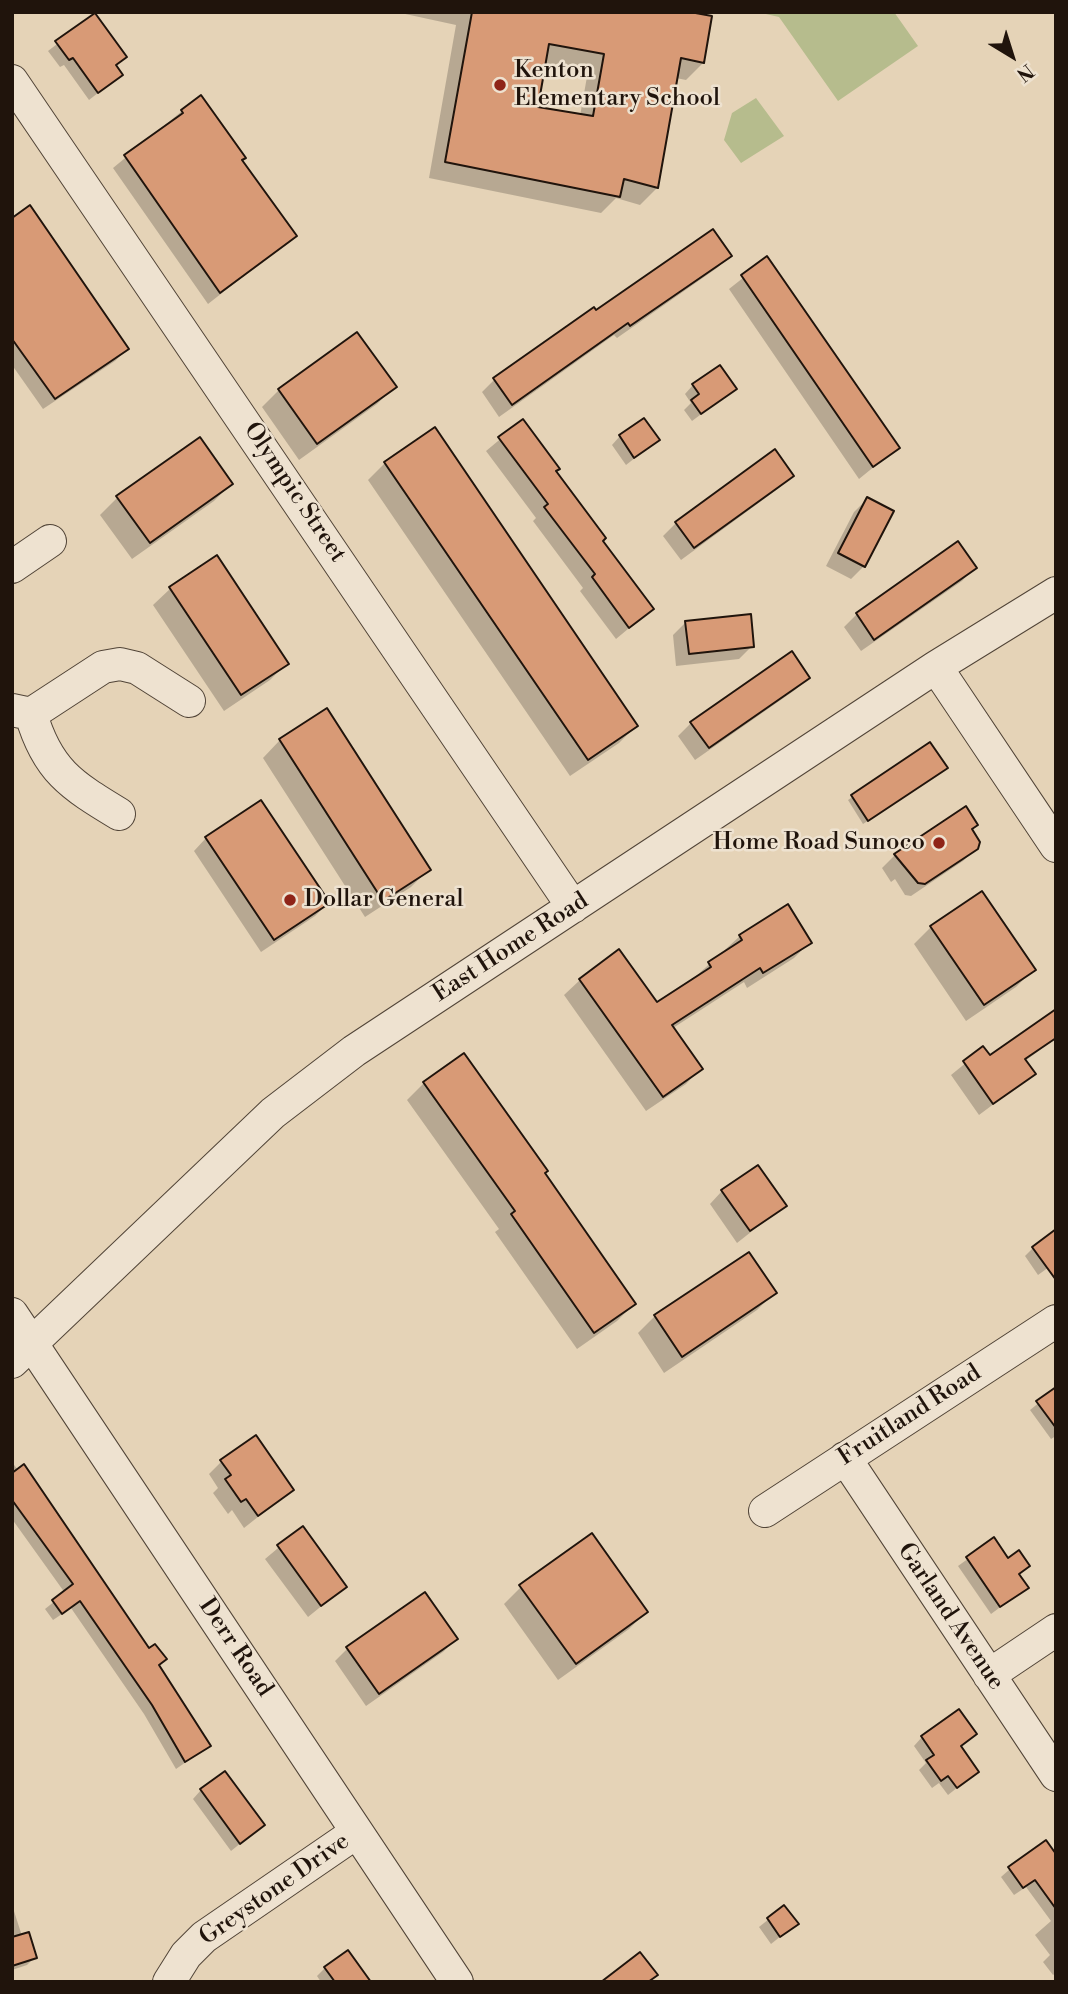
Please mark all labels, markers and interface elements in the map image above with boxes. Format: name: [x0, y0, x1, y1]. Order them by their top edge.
north arrow: [977, 21, 1047, 91]
place label: Kenton Elementary School: [514, 57, 720, 113]
text: N: [1012, 58, 1038, 87]
marker: Kenton Elementary School: [492, 77, 508, 93]
street label: Olympic Street: [237, 418, 351, 568]
place label: Home Road Sunoco: [713, 829, 925, 857]
marker: Home Road Sunoco: [931, 835, 947, 851]
place label: Dollar General: [304, 886, 464, 914]
street label: East Home Road: [428, 887, 594, 1009]
marker: Dollar General: [282, 892, 298, 908]
street label: Fruitland Road: [833, 1359, 987, 1473]
street label: Garland Avenue: [890, 1538, 1010, 1696]
street label: Derr Road: [192, 1593, 278, 1703]
street label: Greystone Drive: [194, 1828, 356, 1952]

